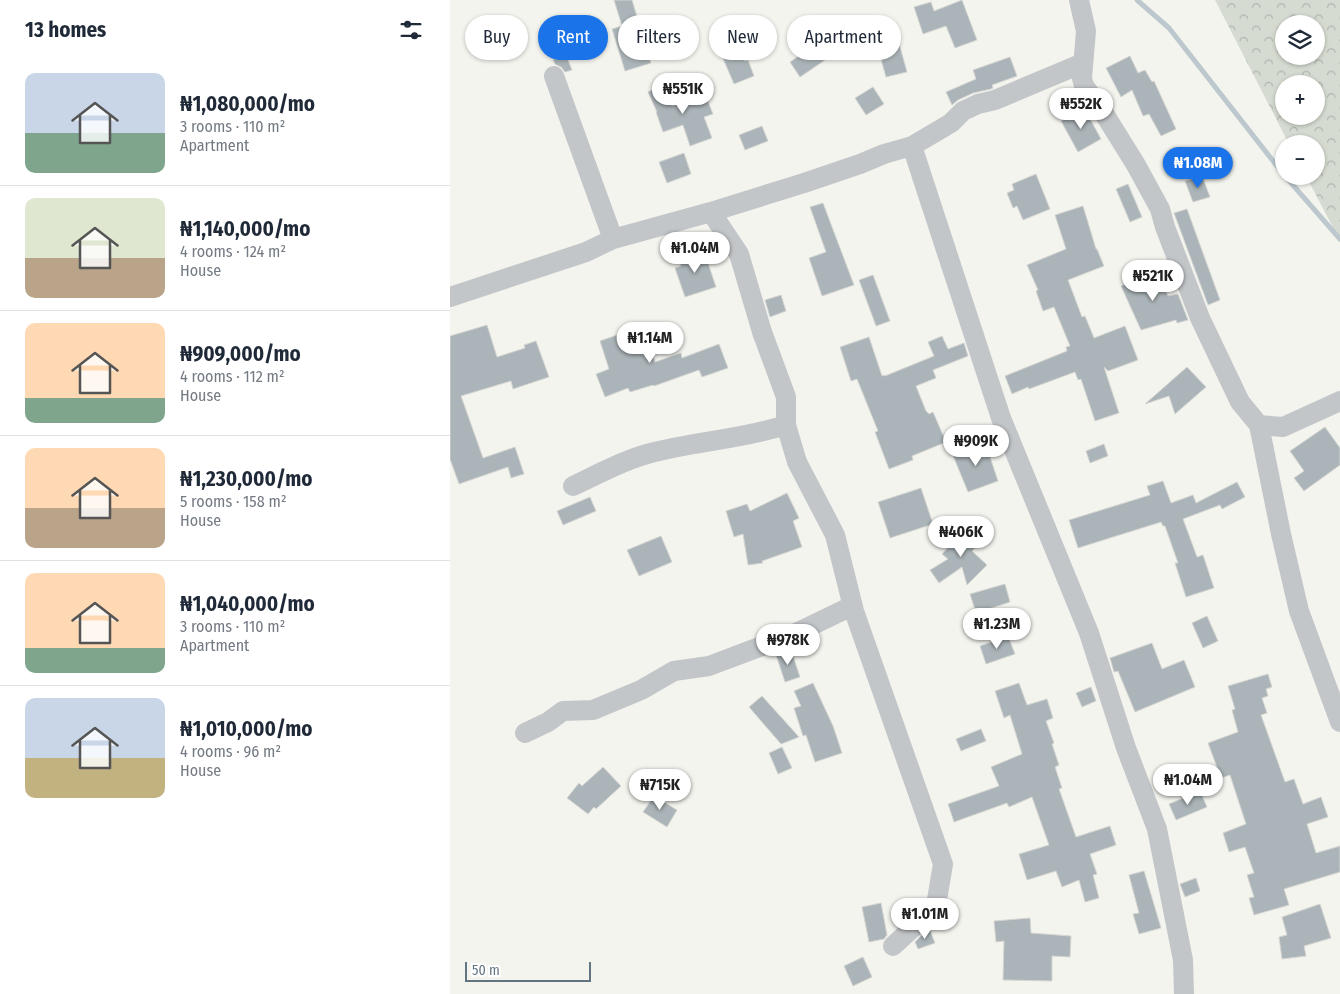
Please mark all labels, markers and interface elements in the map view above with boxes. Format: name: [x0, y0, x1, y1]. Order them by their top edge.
chip: Buy: [465, 15, 528, 60]
chip: Rent: [538, 15, 608, 60]
chip: Filters: [618, 15, 699, 60]
chip: New: [709, 15, 777, 60]
chip: Apartment: [787, 15, 901, 60]
map controls: [1275, 15, 1325, 185]
button: layers: [1275, 15, 1325, 65]
icon: filters: [397, 16, 425, 44]
text: 13 homes: [25, 17, 106, 43]
pin: ₦551K: [648, 72, 718, 115]
button: +: [1275, 75, 1325, 125]
text: ₦551K: [663, 79, 703, 98]
pin: ₦552K: [1046, 88, 1116, 130]
text: ₦1,080,000/mo: [180, 91, 315, 117]
icon: home: [65, 93, 125, 153]
text: ₦552K: [1060, 94, 1102, 113]
text: 3 rooms · 110 m²: [180, 117, 285, 136]
button: −: [1275, 135, 1325, 185]
text: Apartment: [180, 136, 249, 155]
pin: ₦1.08M: [1157, 146, 1239, 189]
text: ₦1.08M: [1174, 153, 1222, 172]
text: ₦1,140,000/mo: [180, 216, 310, 242]
icon: home: [65, 218, 125, 278]
pin: ₦1.04M: [654, 232, 736, 274]
text: ₦1.04M: [671, 238, 719, 257]
text: 4 rooms · 124 m²: [180, 242, 286, 261]
pin: ₦521K: [1118, 260, 1188, 302]
text: House: [180, 261, 221, 280]
text: ₦521K: [1133, 266, 1173, 285]
pin: ₦1.14M: [609, 322, 691, 364]
text: ₦1.14M: [628, 328, 672, 347]
text: ₦909,000/mo: [180, 341, 301, 367]
icon: home: [65, 343, 125, 403]
text: 4 rooms · 112 m²: [180, 367, 285, 386]
text: House: [180, 386, 221, 405]
pin: ₦909K: [941, 424, 1011, 467]
text: ₦909K: [954, 431, 998, 450]
text: ₦1,230,000/mo: [180, 466, 312, 492]
icon: home: [65, 468, 125, 528]
text: 5 rooms · 158 m²: [180, 492, 286, 511]
text: House: [180, 511, 221, 530]
pin: ₦406K: [926, 516, 996, 558]
text: ₦406K: [939, 522, 983, 541]
text: ₦1,040,000/mo: [180, 591, 315, 617]
icon: home: [65, 593, 125, 653]
pin: ₦1.23M: [956, 608, 1038, 650]
text: ₦1.23M: [974, 614, 1020, 633]
text: 3 rooms · 110 m²: [180, 617, 285, 636]
pin: ₦978K: [753, 624, 823, 666]
text: ₦978K: [767, 630, 809, 649]
text: Apartment: [180, 636, 249, 655]
text: ₦1,010,000/mo: [180, 716, 312, 742]
icon: home: [65, 718, 125, 778]
text: 4 rooms · 96 m²: [180, 742, 281, 761]
text: House: [180, 761, 221, 780]
pin: ₦1.04M: [1147, 764, 1229, 806]
pin: ₦715K: [625, 768, 695, 811]
text: ₦1.04M: [1164, 770, 1212, 789]
text: ₦715K: [640, 775, 680, 794]
pin: ₦1.01M: [884, 898, 966, 940]
text: ₦1.01M: [902, 904, 948, 923]
scale bar: [465, 959, 591, 982]
text: 50 m: [472, 962, 500, 979]

